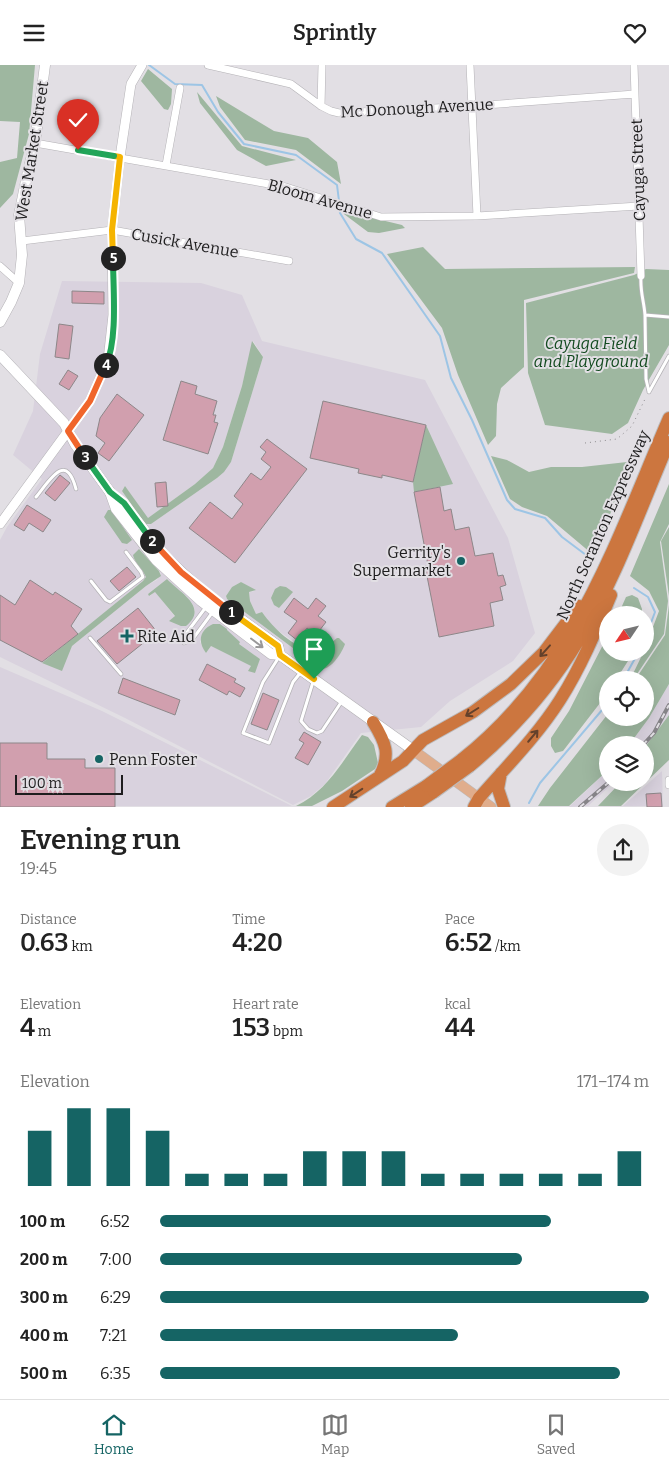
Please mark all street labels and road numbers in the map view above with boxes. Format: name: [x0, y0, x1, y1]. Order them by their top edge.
street label: West Market Street: [12, 79, 52, 222]
street label: Mc Donough Avenue: [340, 94, 494, 122]
street label: Cayuga Street: [627, 118, 649, 222]
street label: Bloom Avenue: [266, 175, 374, 223]
street label: Cusick Avenue: [130, 224, 240, 262]
street label: North Scranton Expressway: [552, 427, 654, 623]

